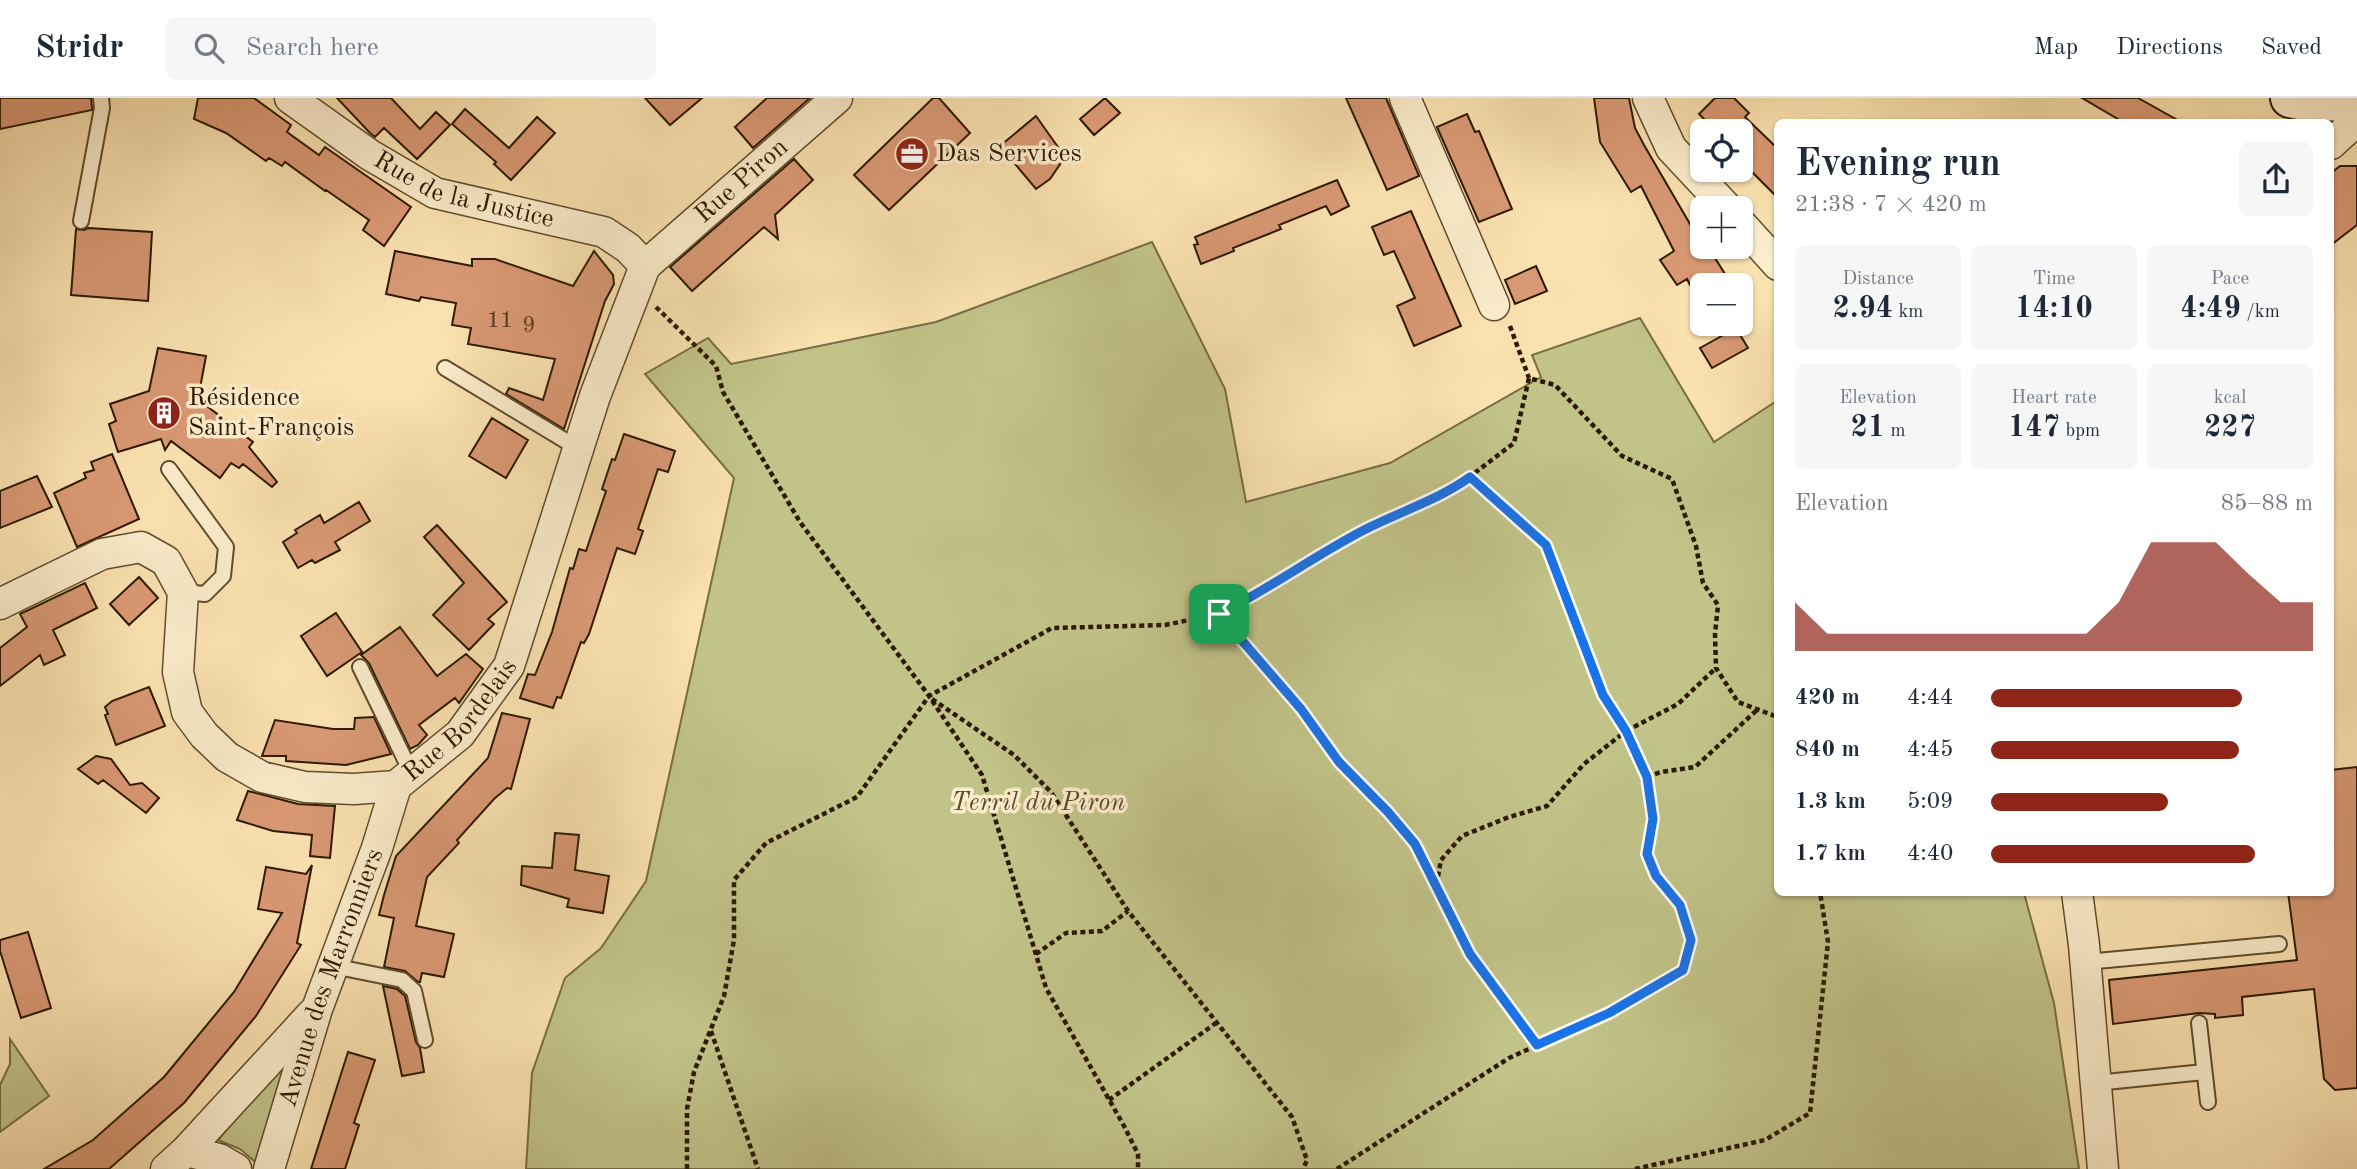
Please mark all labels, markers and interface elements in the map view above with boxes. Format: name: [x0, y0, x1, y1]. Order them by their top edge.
search box: [166, 17, 656, 80]
icon: search: [190, 29, 228, 67]
text: Stridr: [35, 32, 124, 65]
text: Search here: [246, 35, 379, 61]
text: Map: [2034, 36, 2078, 60]
text: Directions: [2116, 36, 2223, 60]
text: Saved: [2261, 36, 2322, 60]
map controls: [1690, 119, 1753, 336]
button: locate: [1690, 119, 1753, 182]
street label: Rue Piron: [690, 134, 793, 229]
office icon: Das Services: [893, 135, 931, 173]
place label: Das Services: [936, 141, 1082, 167]
button: share: [2239, 142, 2313, 216]
text: Evening run: [1795, 146, 2001, 184]
street label: Rue de la Justice: [369, 147, 557, 233]
text: 21:38 · 7 × 420 m: [1795, 193, 1987, 216]
button: +: [1690, 196, 1753, 259]
text: Distance: [1842, 270, 1914, 289]
text: Time: [2033, 270, 2075, 289]
text: Pace: [2211, 270, 2249, 289]
button: −: [1690, 273, 1753, 336]
text: 2.94: [1833, 294, 1893, 324]
text: 14:10: [2015, 294, 2093, 324]
text: 4:49: [2180, 294, 2241, 324]
text: km: [1893, 303, 1923, 322]
text: /km: [2241, 303, 2280, 322]
house number: 11: [487, 309, 513, 332]
house number: 9: [522, 314, 536, 337]
place label: Résidence Saint-François: [188, 385, 354, 441]
text: Elevation: [1839, 389, 1917, 408]
text: Heart rate: [2011, 389, 2097, 408]
text: kcal: [2214, 389, 2246, 408]
building icon: Résidence Saint-François: [145, 394, 183, 432]
text: 21: [1850, 413, 1885, 443]
text: 147: [2008, 413, 2060, 443]
text: 227: [2204, 413, 2256, 443]
text: m: [1885, 422, 1906, 441]
text: bpm: [2060, 422, 2100, 441]
text: Elevation: [1795, 492, 1889, 515]
text: 85–88 m: [2221, 492, 2313, 515]
pin: [1189, 584, 1249, 644]
icon: arrive: [1200, 595, 1238, 633]
street label: Rue Bordelais: [399, 654, 522, 787]
text: 420 m: [1795, 686, 1860, 709]
text: 4:44: [1907, 686, 1953, 709]
text: 840 m: [1795, 738, 1860, 761]
text: 4:45: [1907, 738, 1953, 761]
park label: Terril du Piron: [951, 790, 1125, 816]
text: 1.3 km: [1795, 790, 1866, 813]
text: 5:09: [1907, 790, 1953, 813]
text: 1.7 km: [1795, 842, 1866, 865]
text: 4:40: [1907, 842, 1953, 865]
street label: Avenue des Marronniers: [275, 845, 389, 1110]

